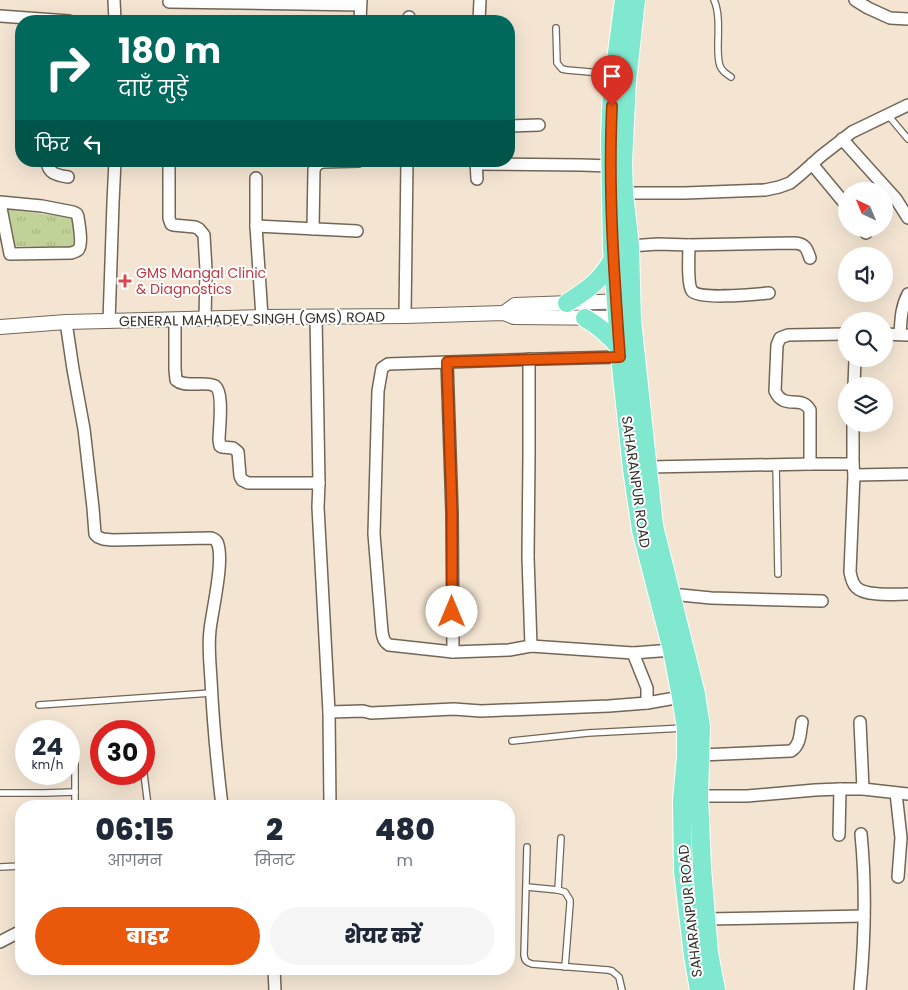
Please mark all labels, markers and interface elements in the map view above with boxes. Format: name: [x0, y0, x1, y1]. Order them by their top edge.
text: 180 m: [118, 26, 221, 75]
icon: right: [35, 35, 100, 100]
pin: [591, 55, 633, 106]
icon: arrive: [598, 62, 626, 90]
text: दाएँ मुड़ें: [118, 73, 188, 104]
icon: left: [79, 130, 107, 158]
text: फिर: [35, 131, 69, 158]
north arrow: [838, 182, 892, 238]
map controls: [838, 182, 893, 432]
button: sound: [838, 247, 893, 302]
place label: GMS Mangal Clinic & Diagnostics: [136, 263, 266, 299]
marker: GMS Mangal Clinic & Diagnostics: [118, 274, 132, 288]
street label: GENERAL MAHADEV SINGH (GMS) ROAD: [119, 307, 385, 331]
button: search: [838, 312, 893, 367]
button: layers: [838, 377, 893, 432]
street label: SAHARANPUR ROAD: [617, 415, 655, 549]
position arrow: [425, 585, 477, 637]
speed limit sign: 30: [90, 720, 155, 785]
text: 24: [32, 729, 63, 764]
text: km/h: [32, 756, 63, 773]
text: 06:15: [95, 808, 174, 851]
text: 2: [266, 808, 283, 851]
text: 480: [375, 808, 435, 851]
street label: SAHARANPUR ROAD: [673, 844, 707, 978]
text: आगमन: [107, 849, 162, 872]
text: मिनट: [254, 849, 295, 872]
text: m: [397, 849, 413, 872]
button: बाहर: [35, 907, 260, 965]
button: शेयर करें: [270, 907, 495, 965]

